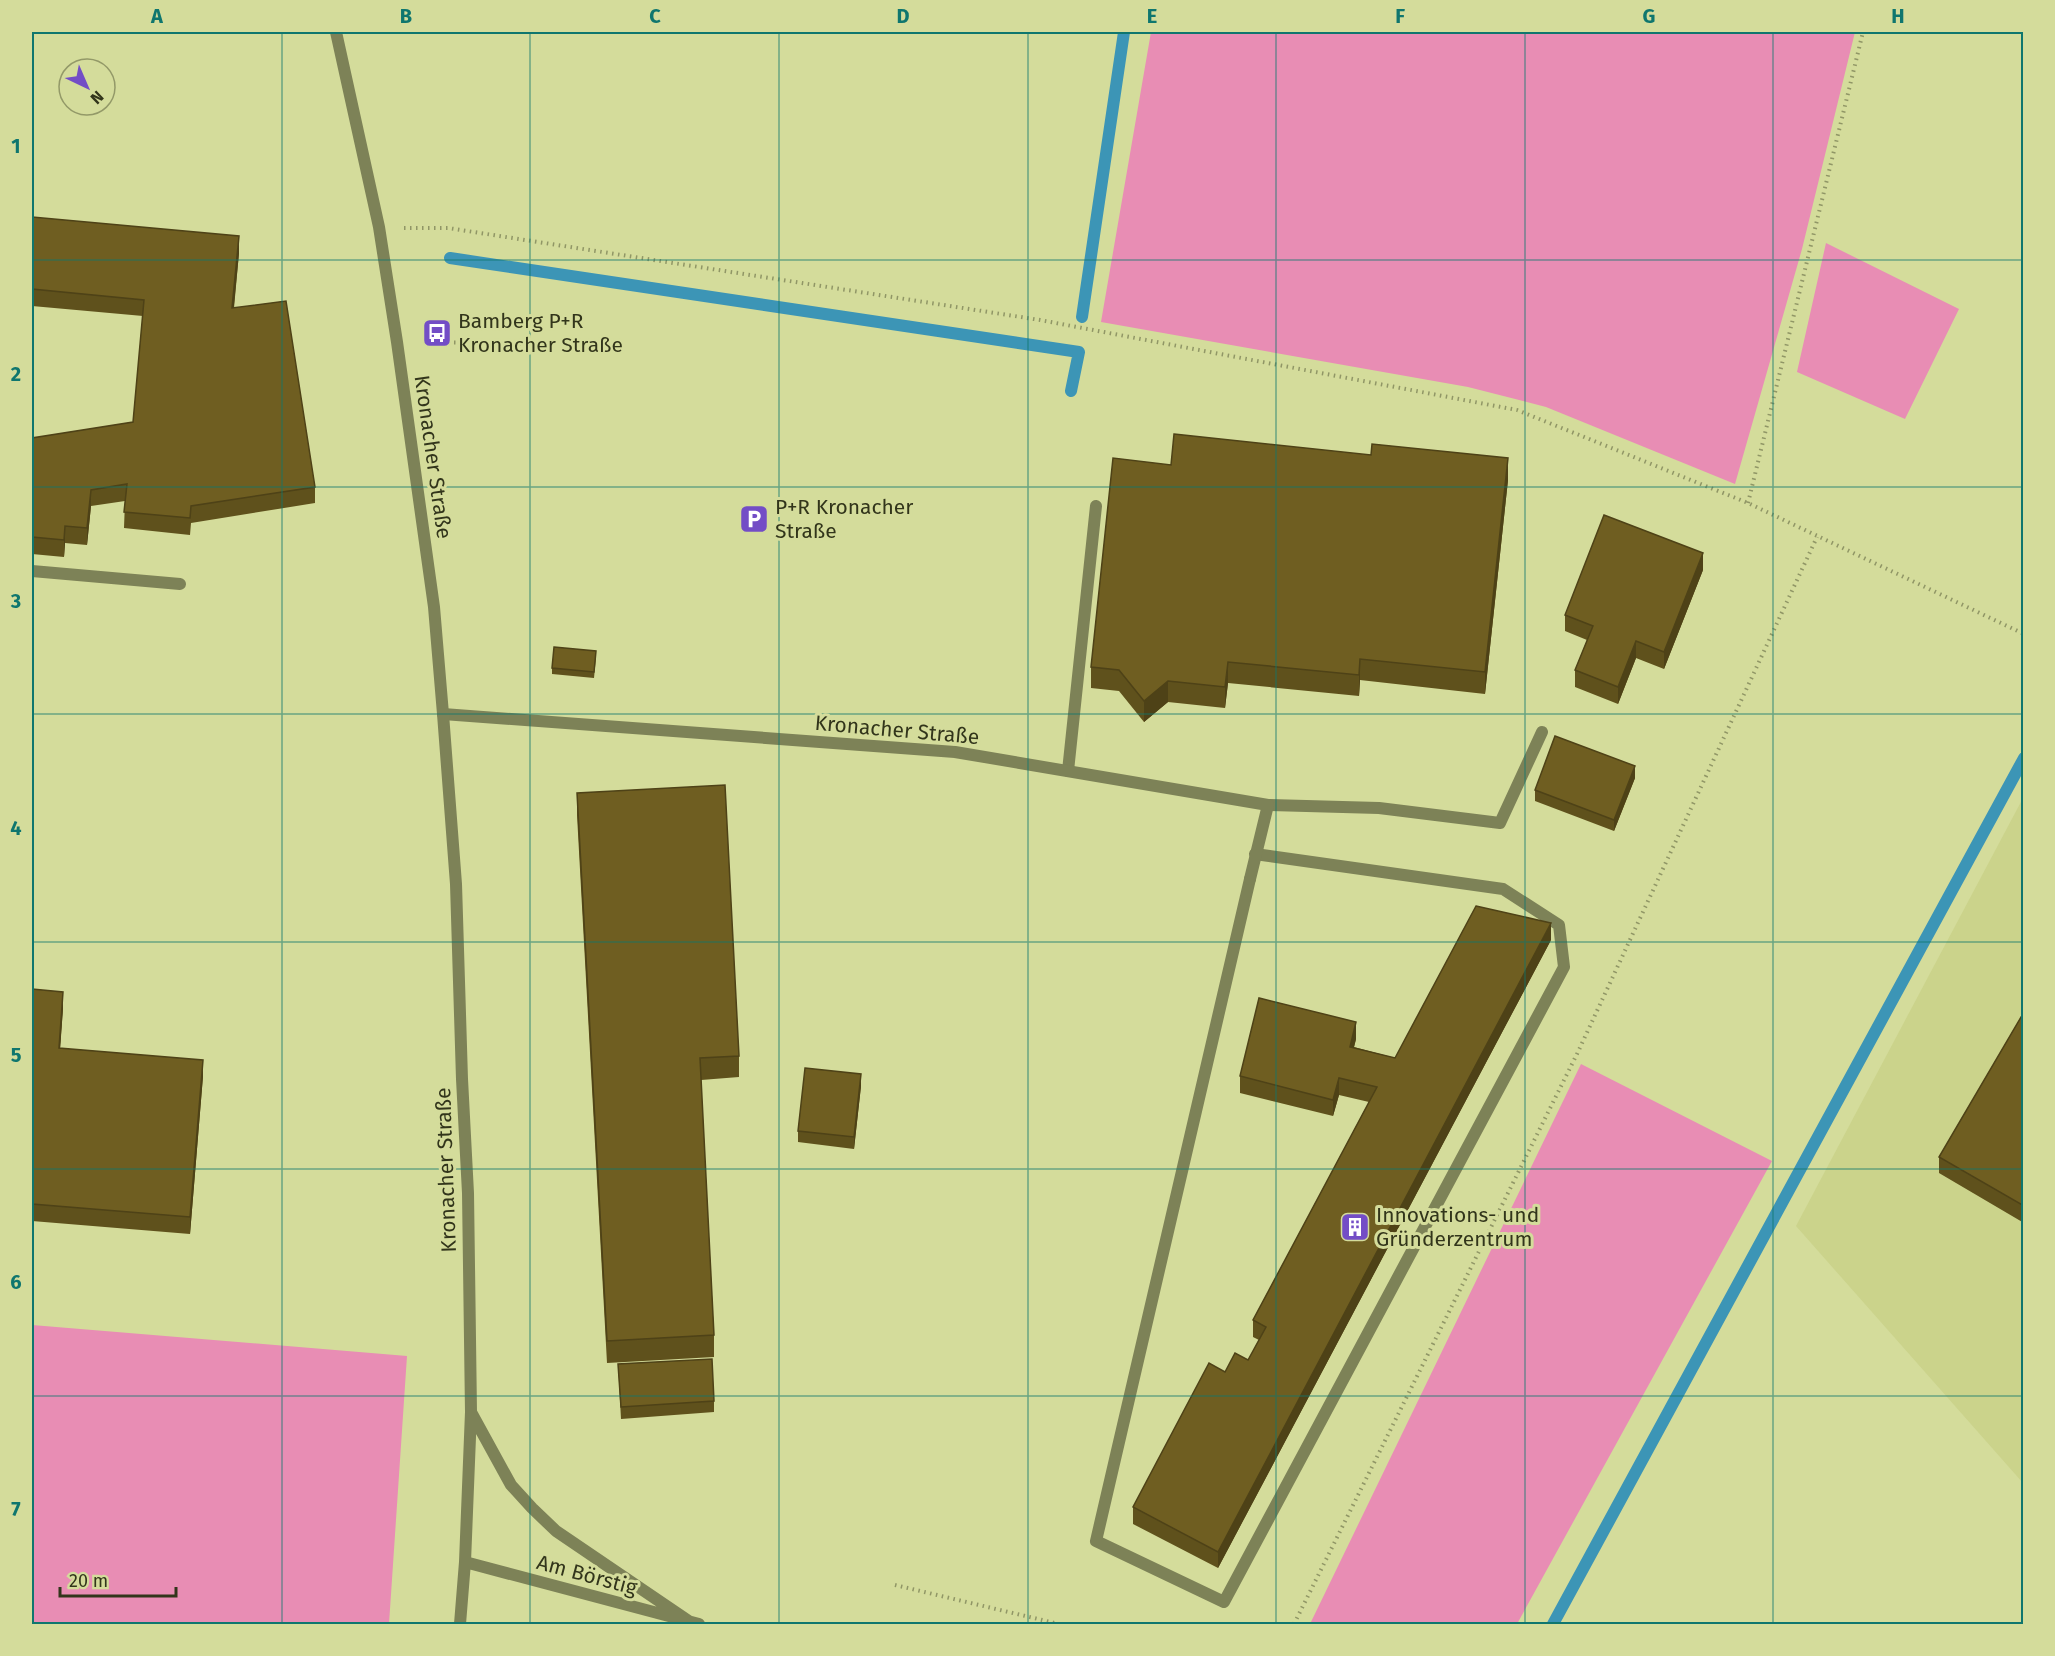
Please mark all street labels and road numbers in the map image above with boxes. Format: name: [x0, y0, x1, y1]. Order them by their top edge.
street label: Kronacher Straße: [409, 373, 457, 541]
street label: Kronacher Straße: [814, 710, 980, 750]
street label: Kronacher Straße: [430, 1087, 462, 1253]
street label: Am Börstig: [534, 1549, 640, 1601]

